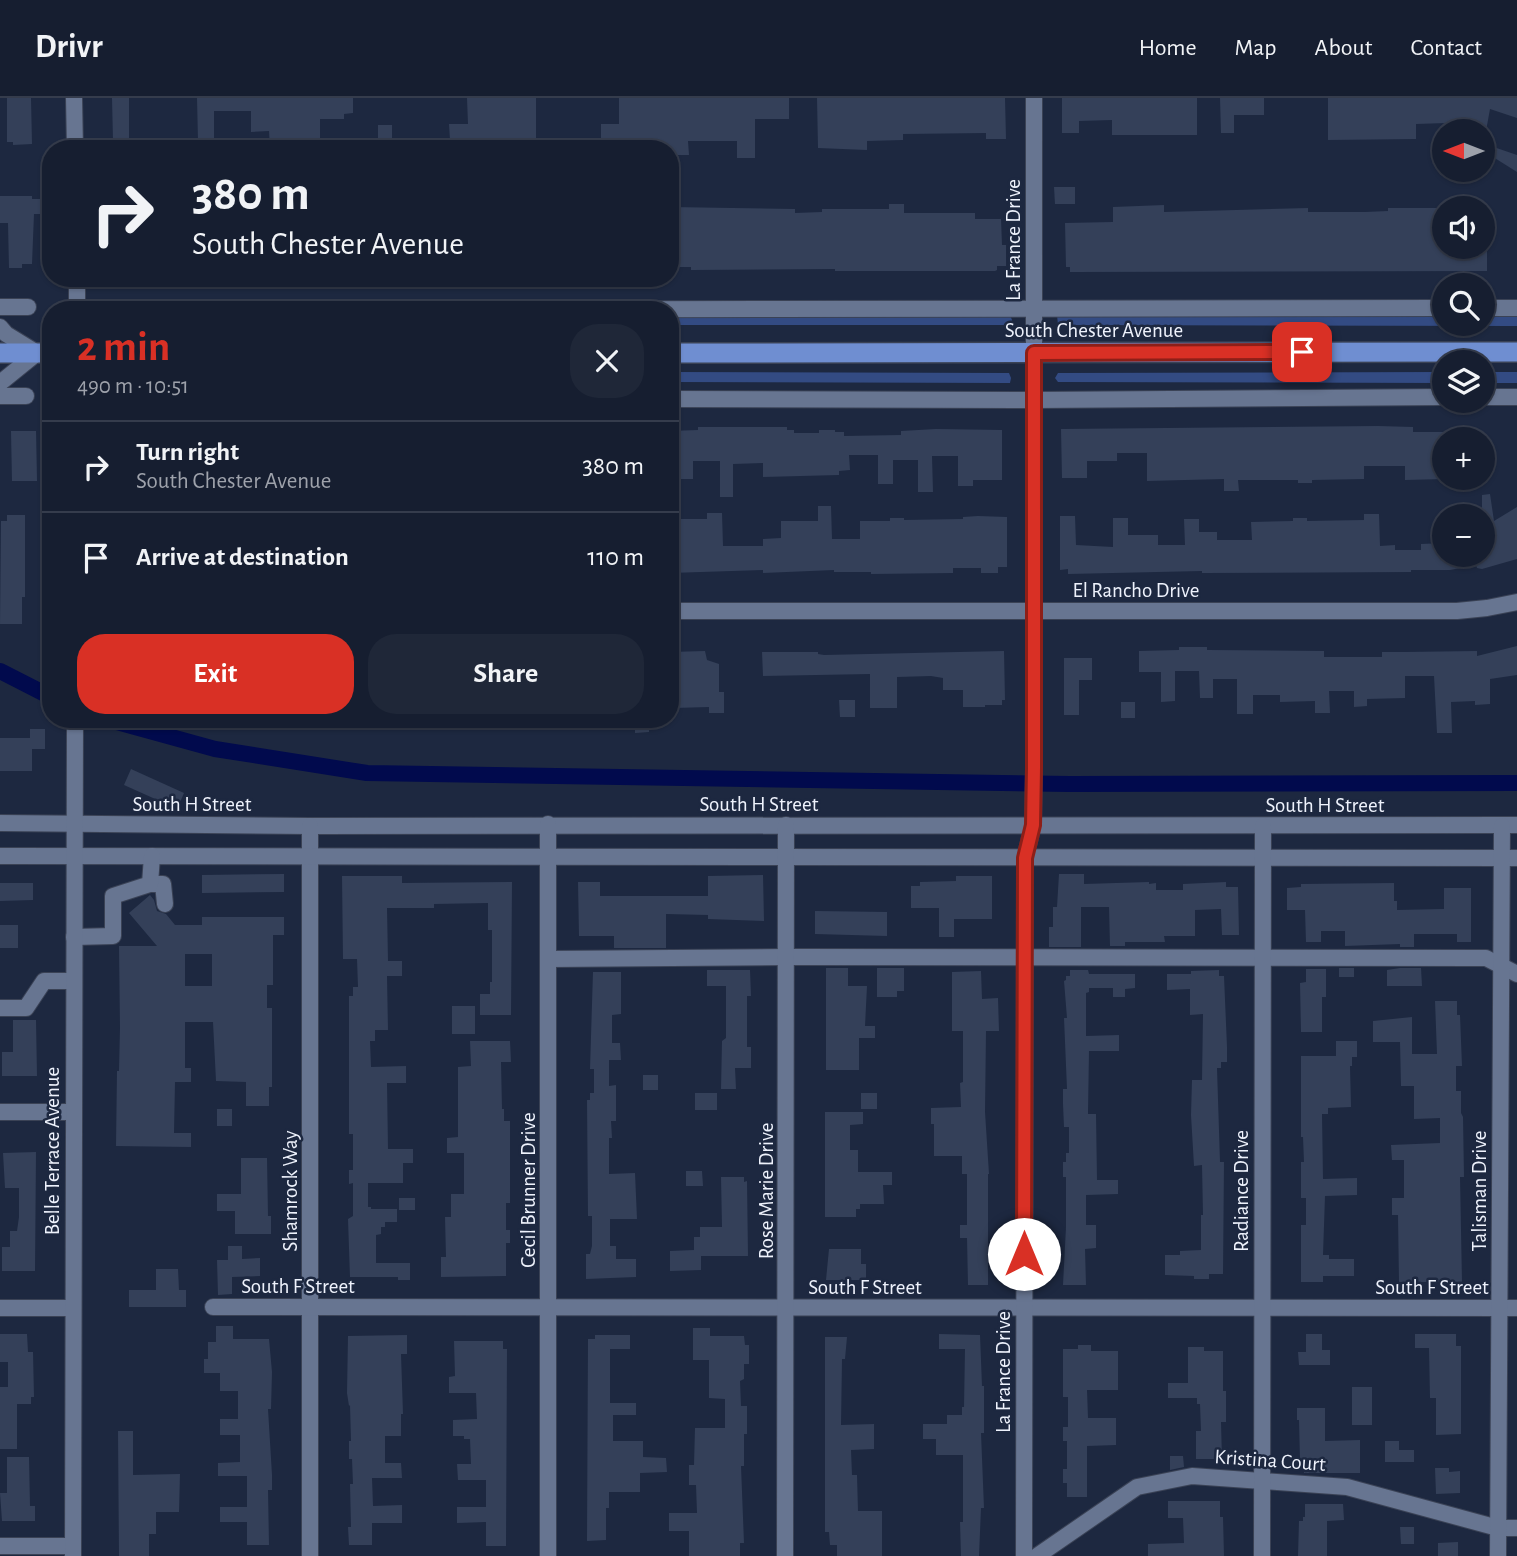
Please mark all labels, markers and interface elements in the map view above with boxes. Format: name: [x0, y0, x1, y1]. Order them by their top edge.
text: Drivr: [35, 31, 103, 64]
text: Home: [1139, 36, 1197, 60]
text: Map: [1235, 36, 1277, 60]
text: About: [1315, 36, 1372, 60]
text: Contact: [1410, 36, 1482, 60]
north arrow: [1432, 119, 1494, 182]
map controls: [1432, 119, 1495, 567]
icon: right: [77, 168, 168, 259]
text: 380 m: [192, 170, 310, 219]
street label: La France Drive: [1003, 179, 1024, 301]
button: sound: [1432, 196, 1495, 259]
text: South Chester Avenue: [192, 228, 464, 260]
button: search: [1432, 273, 1495, 336]
street label: South Chester Avenue: [1005, 320, 1183, 341]
pin: [1272, 322, 1332, 382]
button: close: [570, 324, 644, 398]
text: 2 min: [77, 326, 170, 368]
icon: arrive: [1283, 333, 1321, 371]
button: layers: [1432, 350, 1495, 413]
text: 490 m · 10:51: [77, 375, 189, 398]
button: +: [1432, 427, 1495, 490]
text: Turn right: [136, 439, 239, 465]
icon: right: [77, 448, 115, 486]
text: 380 m: [582, 453, 644, 479]
text: South Chester Avenue: [136, 470, 331, 493]
button: −: [1432, 504, 1495, 567]
icon: arrive: [77, 539, 115, 577]
text: Arrive at destination: [136, 544, 349, 570]
text: 110 m: [587, 544, 644, 570]
street label: El Rancho Drive: [1073, 580, 1199, 601]
button: Exit: [77, 634, 354, 714]
button: Share: [368, 634, 644, 714]
street label: South H Street: [133, 794, 252, 815]
street label: South H Street: [700, 794, 819, 815]
street label: South H Street: [1266, 795, 1385, 816]
street label: Belle Terrace Avenue: [42, 1067, 63, 1235]
street label: Cecil Brunner Drive: [518, 1112, 539, 1268]
street label: Rose Marie Drive: [756, 1123, 777, 1259]
street label: Radiance Drive: [1231, 1130, 1252, 1252]
street label: Shamrock Way: [280, 1131, 301, 1251]
street label: Talisman Drive: [1469, 1131, 1490, 1251]
position arrow: [987, 1217, 1061, 1291]
street label: South F Street: [241, 1276, 355, 1297]
street label: South F Street: [808, 1277, 922, 1298]
street label: South F Street: [1375, 1277, 1489, 1298]
street label: La France Drive: [993, 1311, 1014, 1433]
street label: Kristina Court: [1214, 1446, 1327, 1475]

